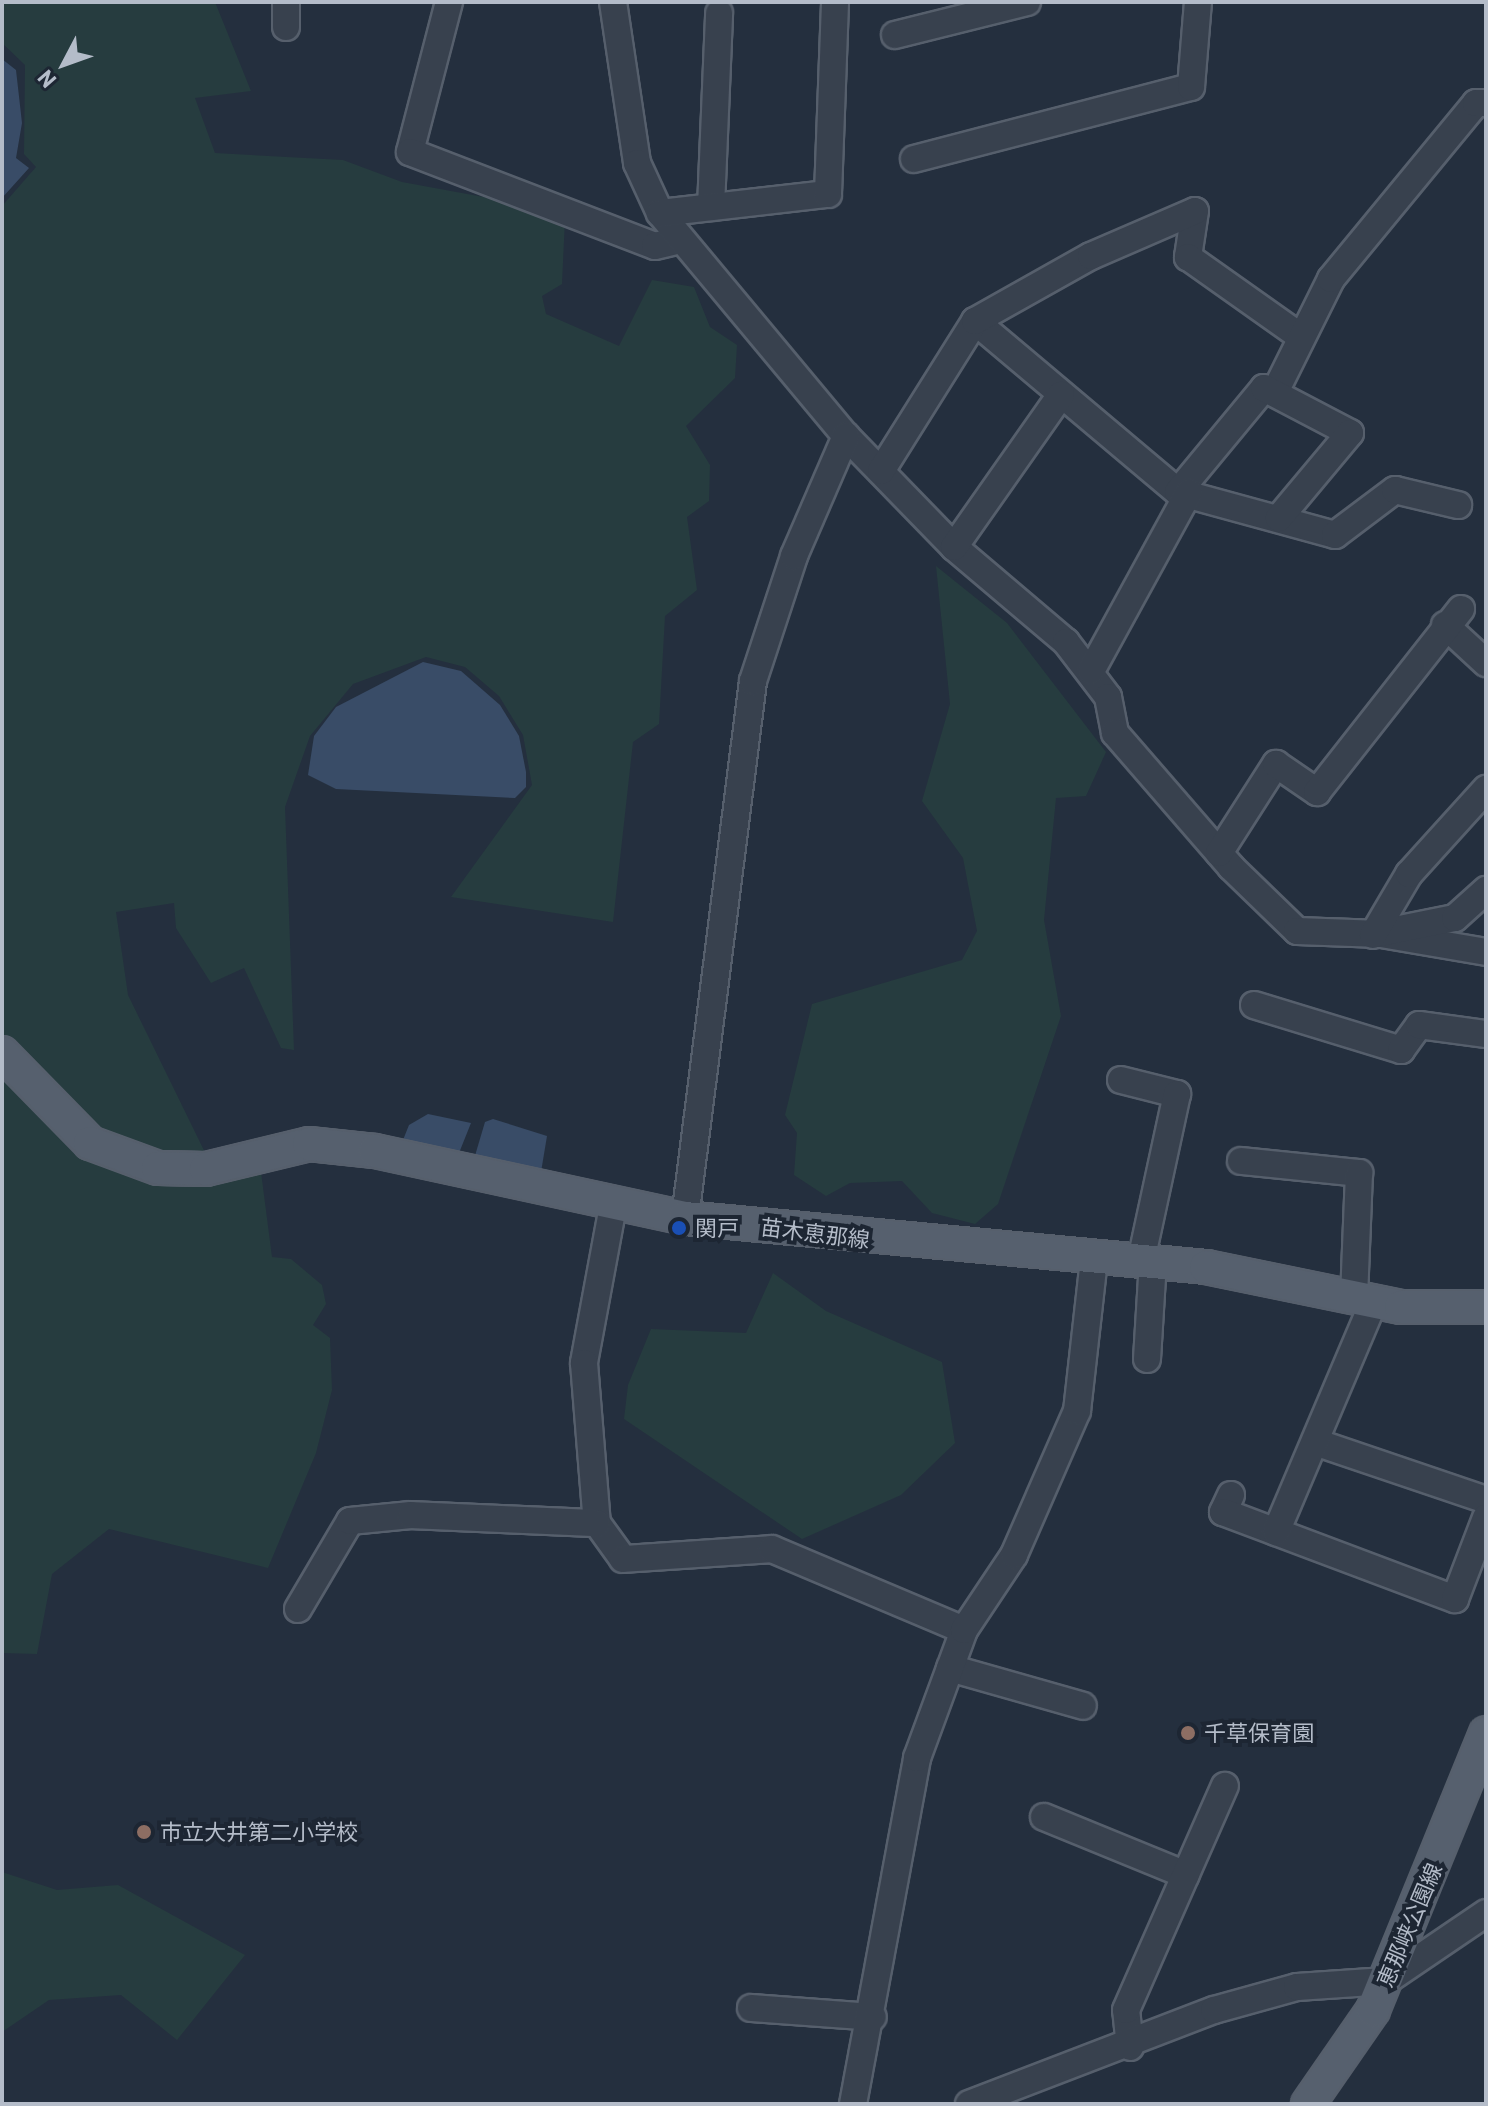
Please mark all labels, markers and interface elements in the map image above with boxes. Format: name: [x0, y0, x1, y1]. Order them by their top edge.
north arrow: [24, 24, 104, 104]
text: N: [31, 66, 61, 94]
street label: 苗木恵那線: [759, 1213, 871, 1253]
place label: 関戸: [695, 1215, 739, 1241]
marker: 関戸: [670, 1219, 688, 1237]
place label: 千草保育園: [1204, 1720, 1314, 1746]
marker: 千草保育園: [1179, 1724, 1197, 1742]
place label: 市立大井第二小学校: [160, 1819, 358, 1845]
marker: 市立大井第二小学校: [135, 1823, 153, 1841]
street label: 恵那峡公園線: [1371, 1859, 1447, 1991]

